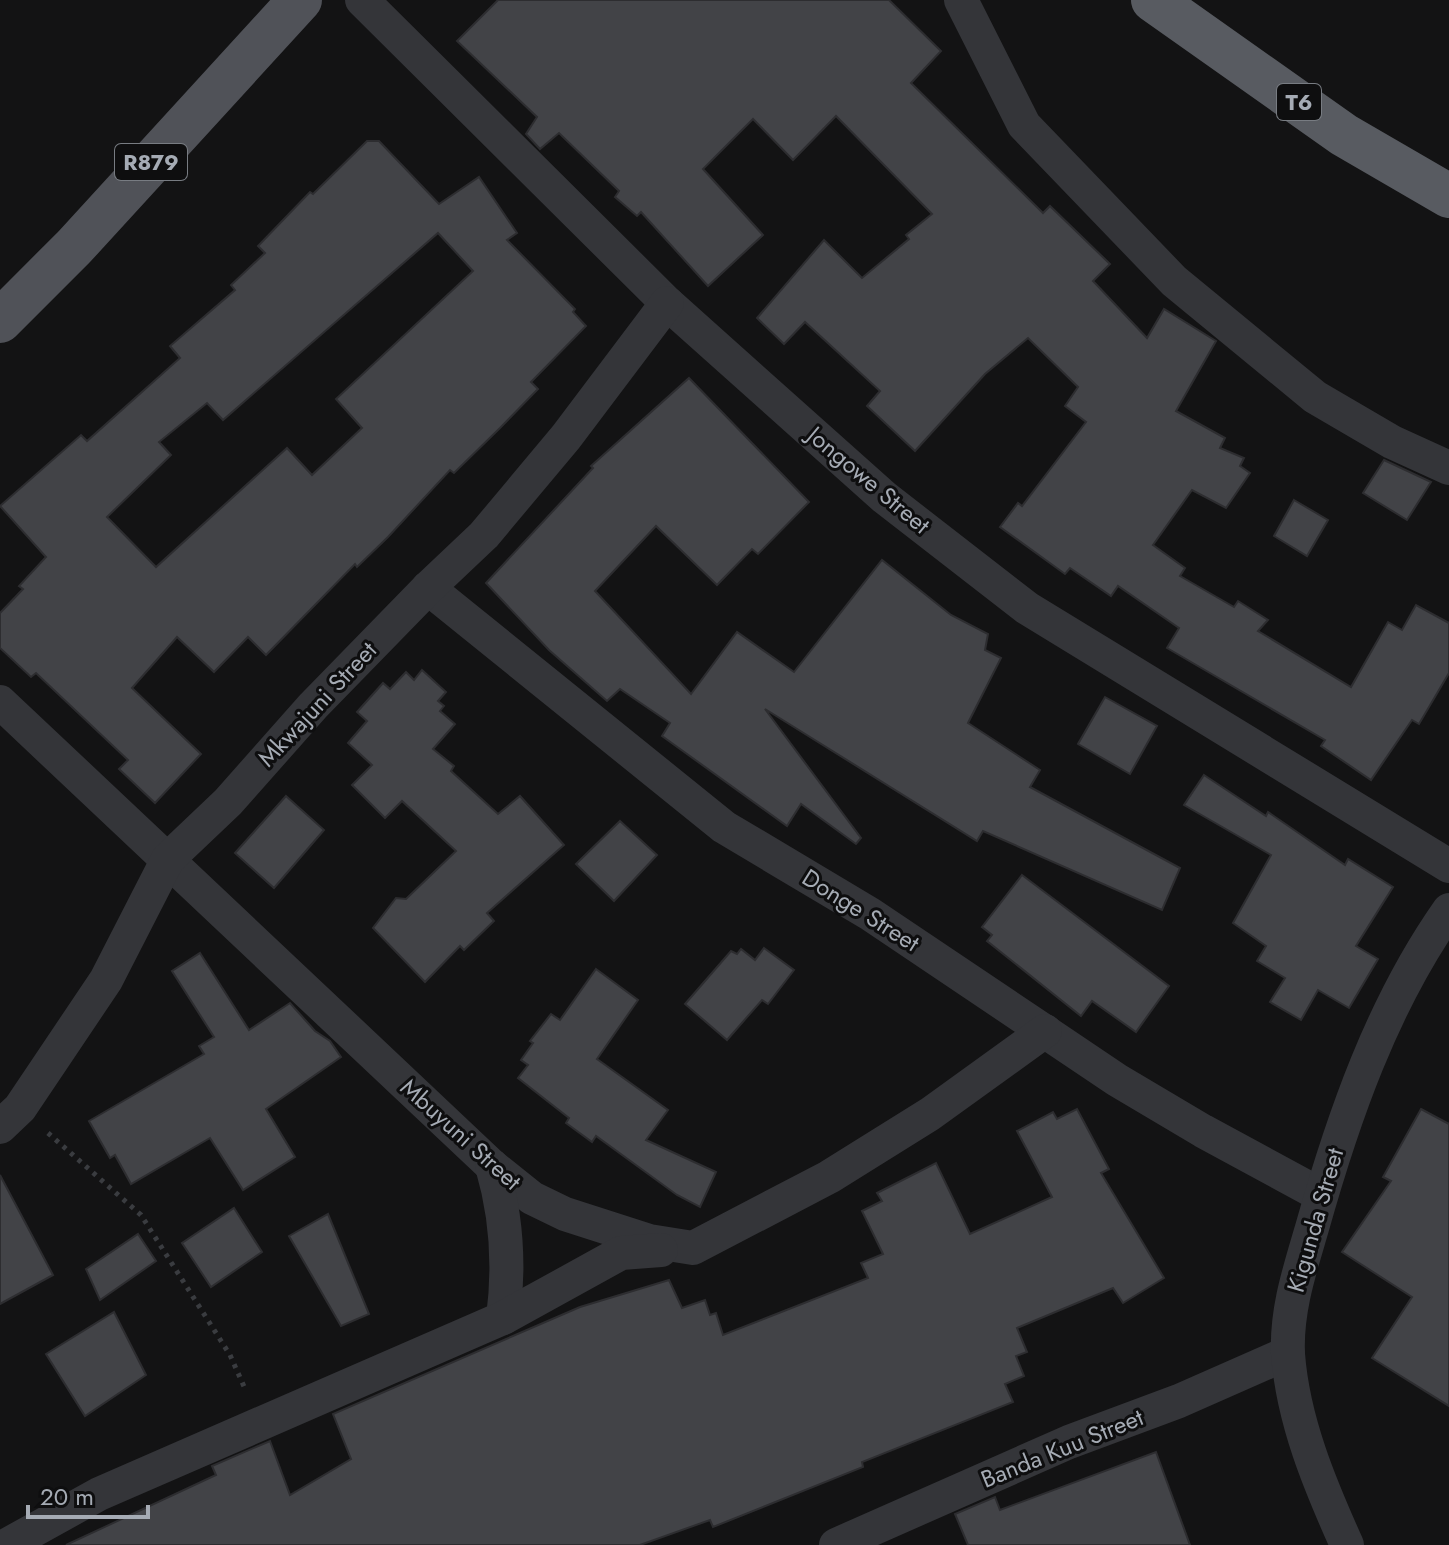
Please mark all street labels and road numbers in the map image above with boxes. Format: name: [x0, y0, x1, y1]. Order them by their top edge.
road number: T6: [1277, 84, 1321, 120]
road number: R879: [115, 144, 187, 180]
street label: Jongowe Street: [798, 416, 938, 542]
street label: Mkwajuni Street: [250, 633, 385, 774]
street label: Donge Street: [796, 860, 927, 960]
street label: Mbuyuni Street: [393, 1070, 529, 1198]
street label: Kigunda Street: [1278, 1144, 1352, 1296]
street label: Banda Kuu Street: [975, 1399, 1149, 1497]

